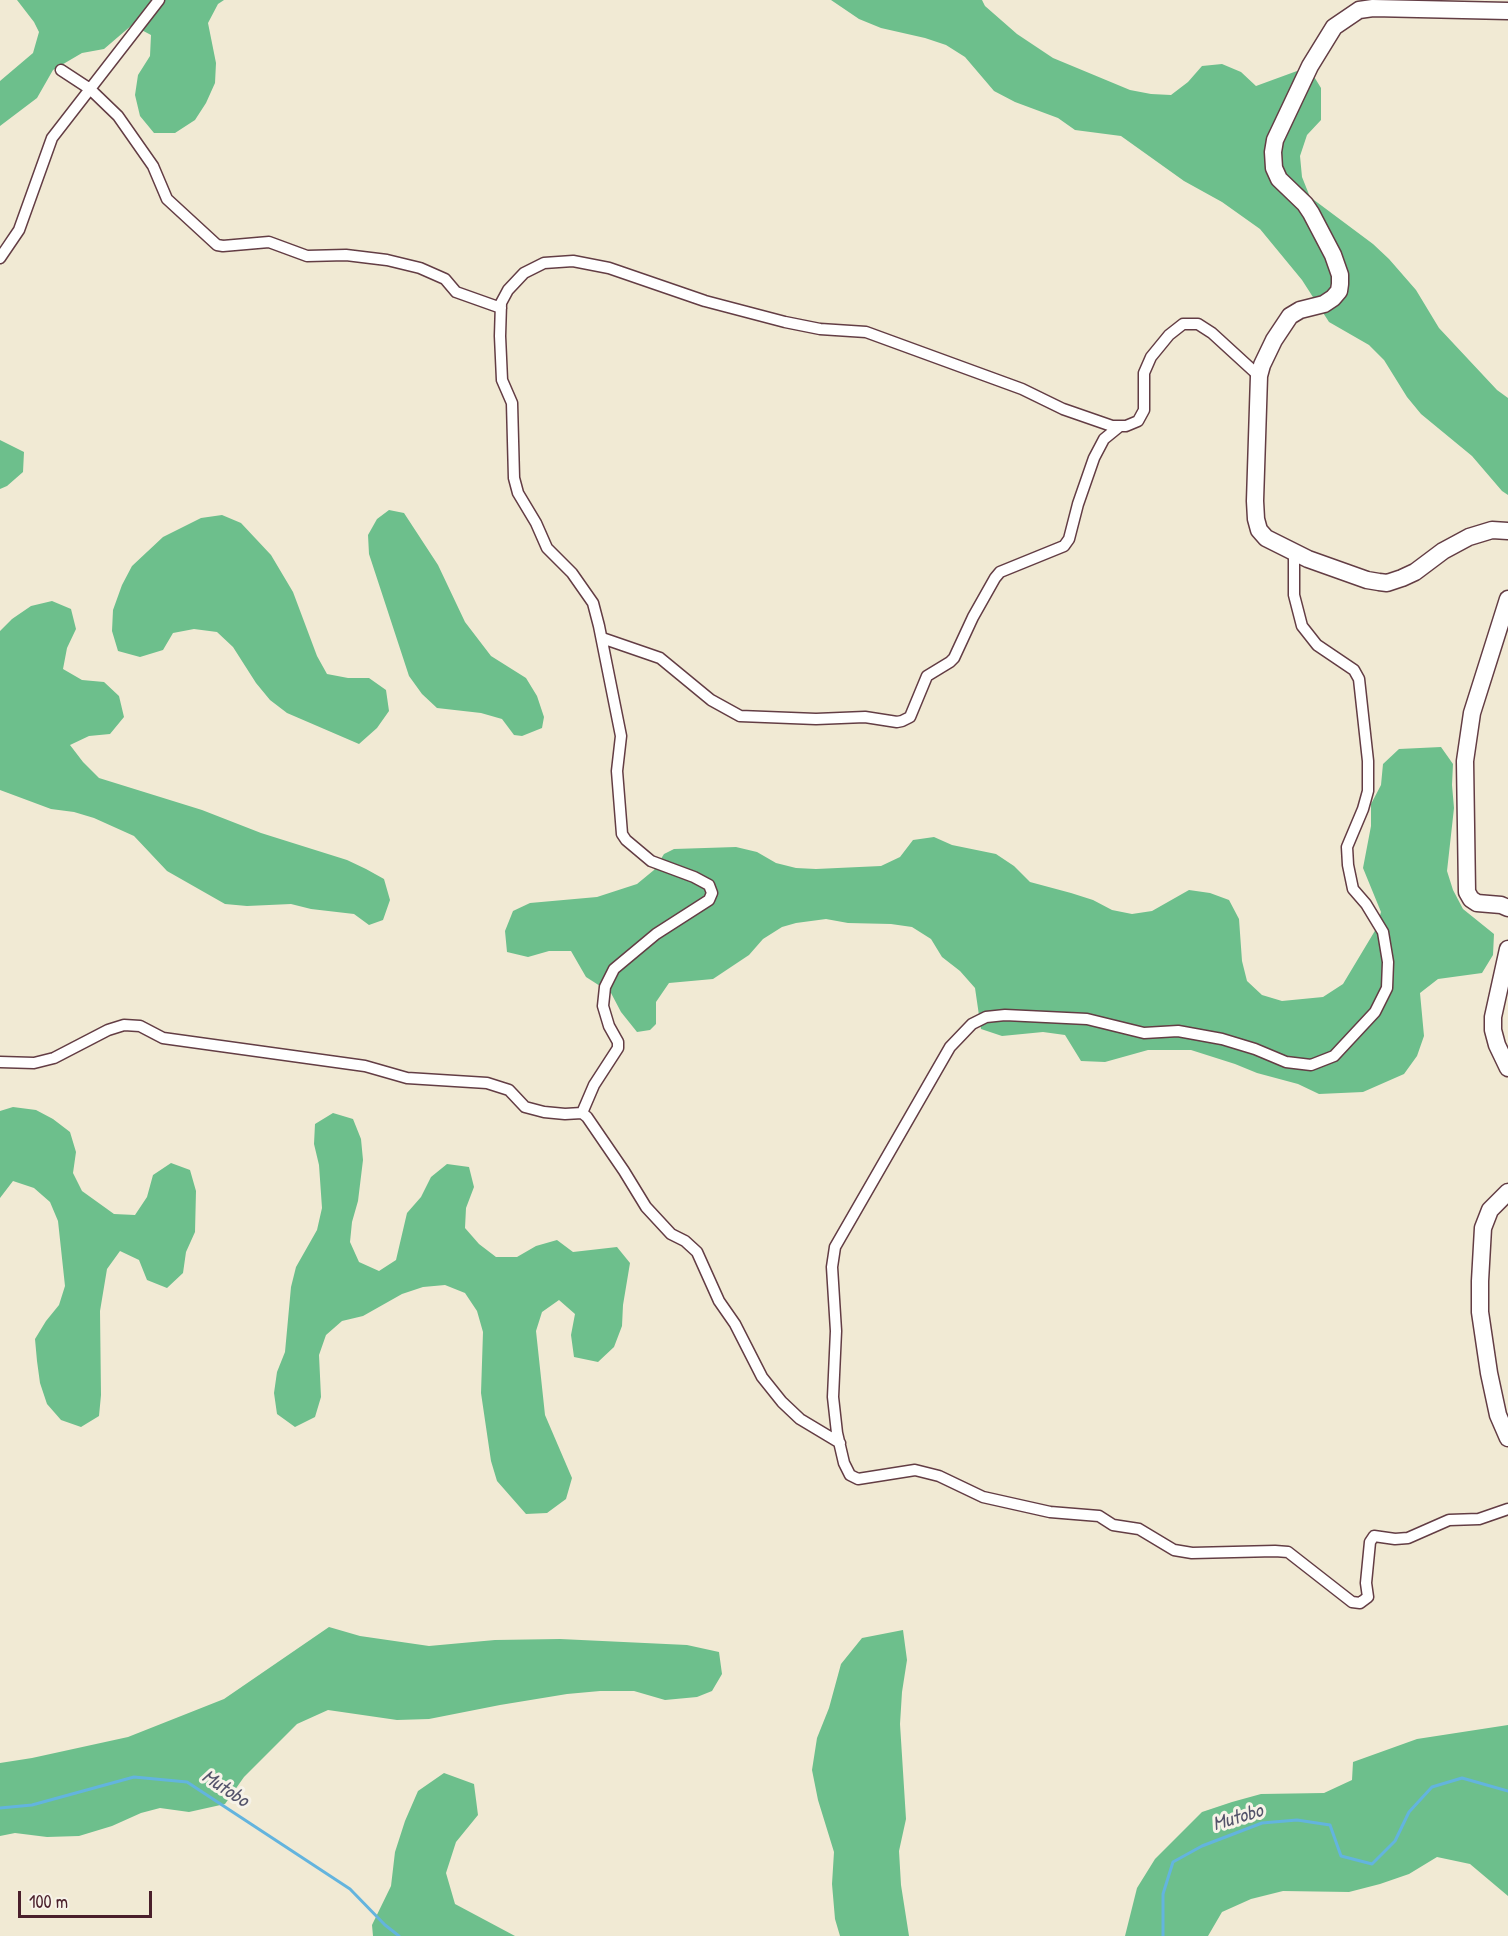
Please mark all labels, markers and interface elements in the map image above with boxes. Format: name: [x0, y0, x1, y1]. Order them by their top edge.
water label: Mutobo: [197, 1765, 253, 1813]
water label: Mutobo: [1210, 1799, 1266, 1837]
scale bar: [21, 1879, 154, 1917]
text: 100 m: [29, 1889, 68, 1914]

